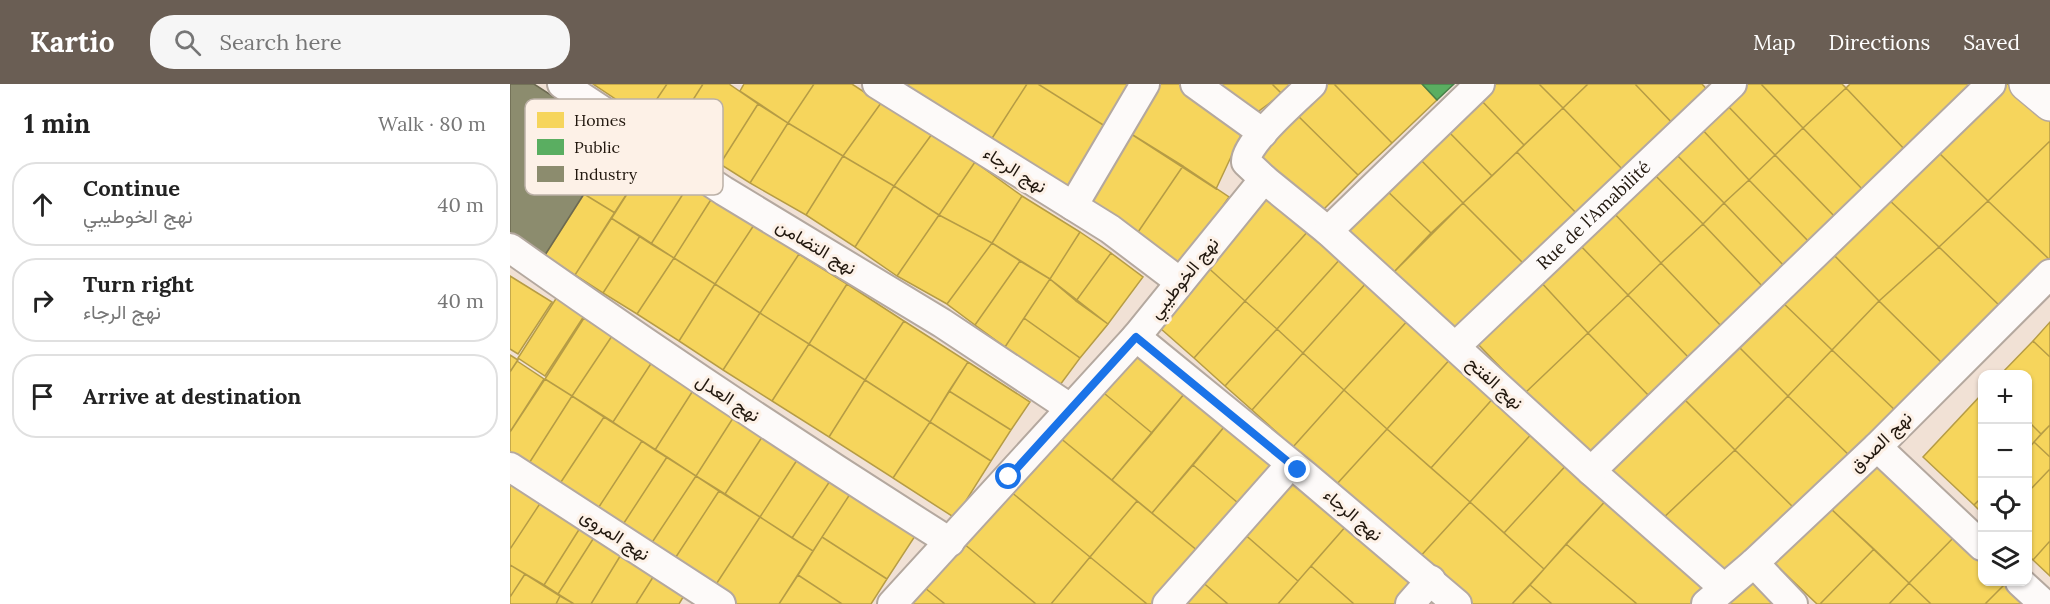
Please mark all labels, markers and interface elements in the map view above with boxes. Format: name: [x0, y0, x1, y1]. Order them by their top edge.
search box: [150, 15, 570, 69]
text: Kartio: [30, 24, 114, 60]
icon: search: [171, 26, 204, 59]
text: Search here: [219, 28, 342, 56]
text: Map: [1753, 29, 1796, 56]
text: Directions: [1829, 29, 1930, 56]
text: Saved: [1963, 29, 2020, 56]
legend: [525, 99, 723, 195]
text: 1 min: [24, 107, 90, 140]
text: Homes: [574, 110, 626, 130]
text: Walk · 80 m: [378, 111, 486, 136]
text: Public: [574, 137, 620, 157]
street label: نهج الرجاء: [979, 141, 1051, 199]
street label: Rue de l'Amabilité: [1532, 155, 1656, 274]
text: Industry: [574, 164, 638, 184]
text: Continue: [83, 174, 180, 202]
icon: ahead: [26, 188, 59, 221]
text: 40 m: [438, 192, 484, 217]
text: نهج الخوطيبي: [83, 203, 193, 228]
street label: نهج التضامن: [771, 214, 861, 280]
street label: نهج الخوطيبي: [1144, 232, 1227, 326]
text: Turn right: [83, 270, 194, 298]
icon: right: [26, 284, 59, 317]
text: 40 m: [438, 288, 484, 313]
text: نهج الرجاء: [83, 299, 161, 324]
street label: نهج الفتح: [1462, 351, 1528, 415]
street label: نهج العدل: [691, 368, 765, 428]
map controls: [1978, 370, 2032, 586]
button: +: [1978, 370, 2032, 424]
icon: arrive: [26, 380, 59, 413]
text: Arrive at destination: [83, 382, 301, 410]
street label: نهج الصدق: [1845, 406, 1917, 478]
button: −: [1978, 424, 2032, 478]
route end: [1284, 456, 1310, 482]
route start: [995, 463, 1021, 489]
button: locate: [1978, 478, 2032, 532]
street label: نهج الرجاء: [1318, 483, 1388, 547]
street label: نهج المروى: [576, 504, 654, 566]
button: layers: [1978, 532, 2032, 586]

